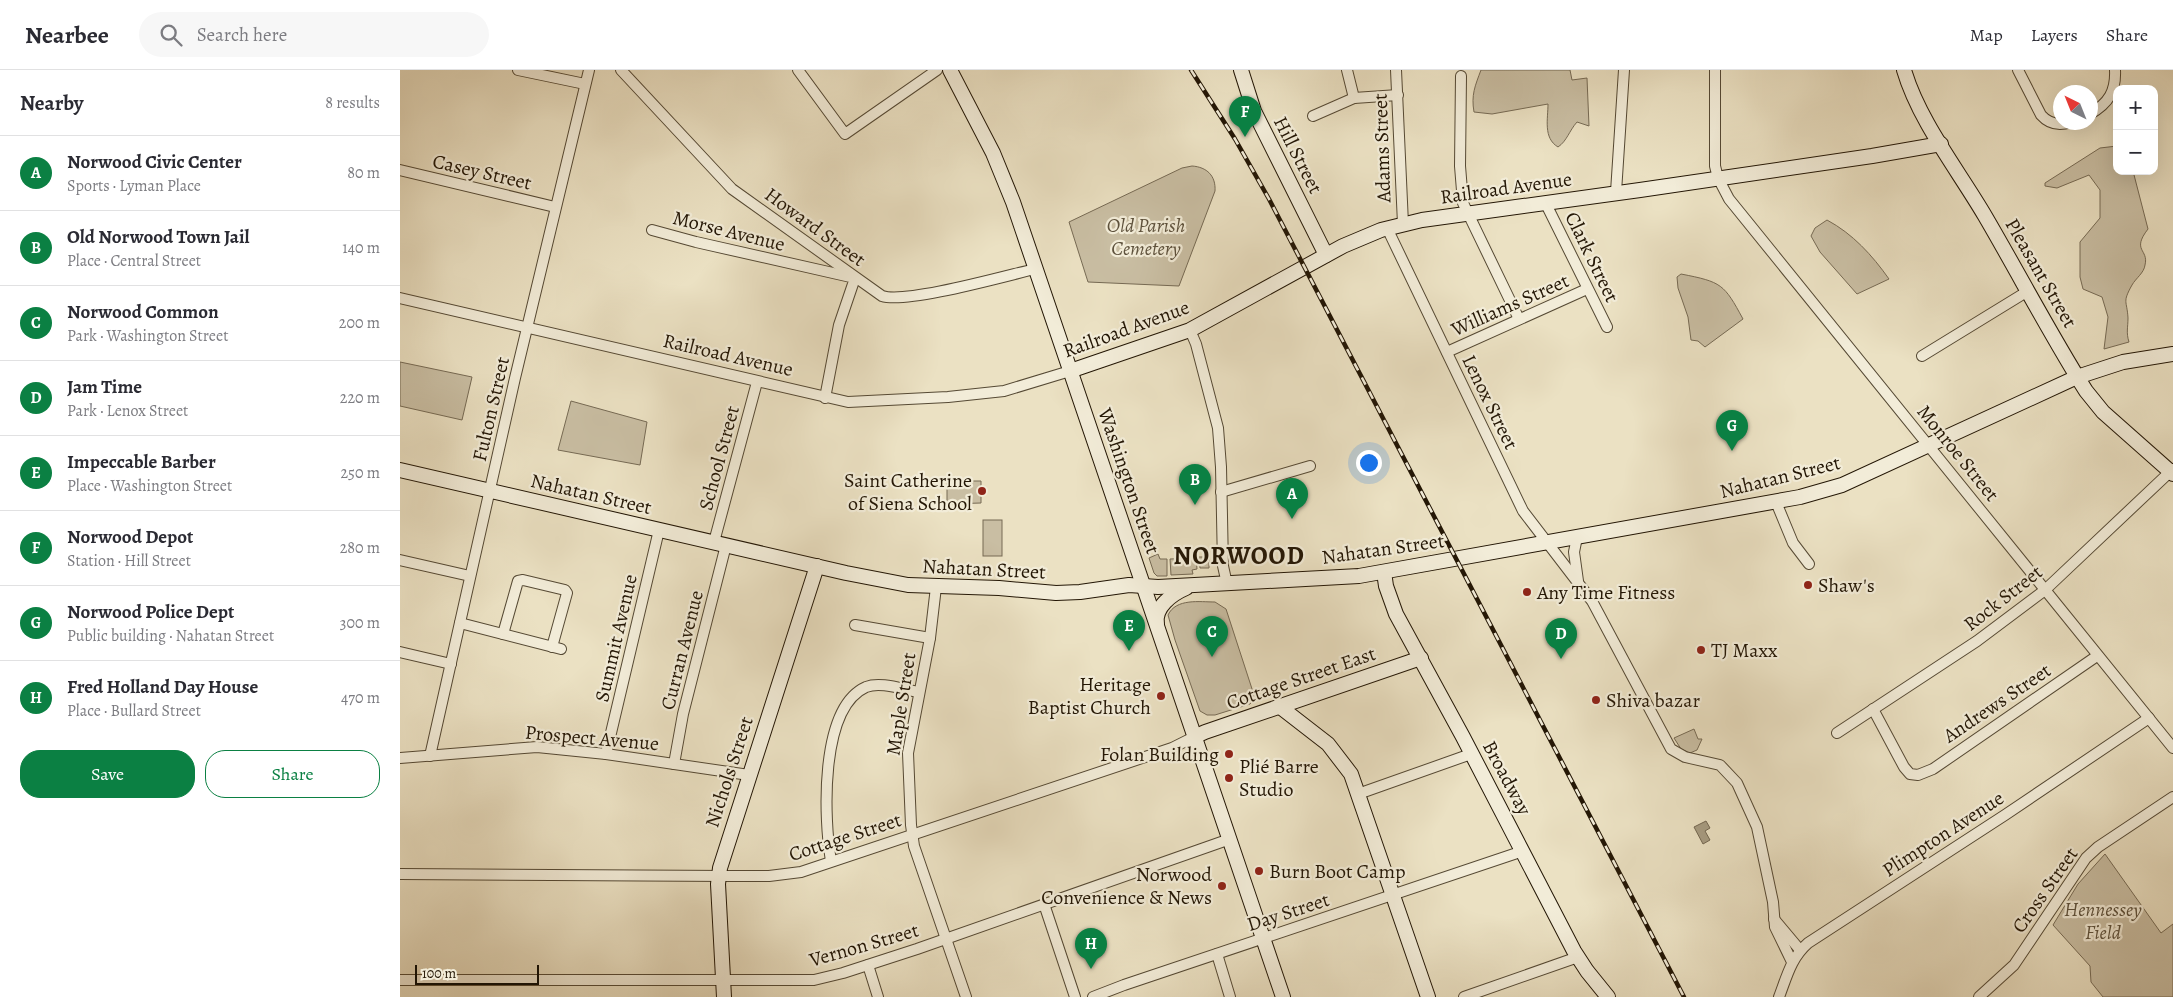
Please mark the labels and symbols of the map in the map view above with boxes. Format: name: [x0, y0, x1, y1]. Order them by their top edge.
north arrow: [2053, 85, 2098, 130]
street label: Adams Street: [1367, 93, 1397, 204]
pin: F: [1229, 96, 1261, 137]
street label: Hill Street: [1267, 112, 1329, 199]
street label: Casey Street: [430, 147, 535, 197]
street label: Railroad Avenue: [1438, 165, 1574, 211]
street label: Howard Street: [759, 181, 871, 273]
street label: Morse Avenue: [670, 204, 788, 258]
street label: Clark Street: [1559, 207, 1626, 307]
park label: Old Parish Cemetery: [1107, 212, 1185, 262]
street label: Pleasant Street: [1999, 213, 2083, 333]
street label: Williams Street: [1446, 267, 1573, 343]
street label: Railroad Avenue: [1059, 294, 1193, 364]
street label: Railroad Avenue: [660, 327, 796, 383]
street label: Lenox Street: [1455, 350, 1525, 454]
street label: Fulton Street: [466, 354, 516, 464]
street label: Monroe Street: [1911, 399, 2006, 507]
street label: School Street: [692, 402, 746, 513]
street label: Washington Street: [1091, 404, 1167, 558]
pin: G: [1716, 410, 1748, 451]
street label: Nahatan Street: [1717, 449, 1843, 505]
your location: [1356, 450, 1382, 476]
pin: B: [1179, 464, 1211, 505]
street label: Nahatan Street: [528, 467, 655, 521]
place label: Saint Catherine of Siena School: [844, 467, 972, 517]
pin: A: [1276, 478, 1308, 519]
marker: Saint Catherine of Siena School: [976, 485, 988, 497]
street label: Nahatan Street: [1320, 527, 1446, 571]
district label: NORWOOD: [1173, 539, 1305, 573]
street label: Nahatan Street: [922, 552, 1047, 586]
street label: Rock Street: [1958, 558, 2048, 637]
street label: Summit Avenue: [588, 571, 644, 705]
place label: Shaw's: [1818, 572, 1875, 599]
place label: Any Time Fitness: [1536, 579, 1675, 606]
marker: Shaw's: [1802, 579, 1814, 591]
marker: Any Time Fitness: [1521, 586, 1533, 598]
street label: Curran Avenue: [654, 587, 710, 713]
pin: E: [1113, 610, 1145, 651]
pin: C: [1196, 616, 1228, 657]
pin: D: [1545, 618, 1577, 659]
place label: TJ Maxx: [1711, 637, 1778, 664]
street label: Cottage Street East: [1223, 640, 1380, 716]
marker: TJ Maxx: [1695, 644, 1707, 656]
street label: Maple Street: [880, 650, 922, 757]
street label: Andrews Street: [1937, 657, 2057, 750]
place label: Heritage Baptist Church: [1028, 671, 1151, 721]
place label: Shiva bazar: [1606, 687, 1701, 714]
marker: Heritage Baptist Church: [1155, 690, 1167, 702]
marker: Shiva bazar: [1590, 694, 1602, 706]
street label: Nichols Street: [698, 713, 760, 831]
street label: Prospect Avenue: [524, 719, 660, 757]
street label: Broadway: [1476, 736, 1538, 821]
place label: Folan Building: [1100, 741, 1219, 768]
marker: Folan Building: [1223, 748, 1235, 760]
place label: Plié Barre Studio: [1239, 753, 1319, 803]
marker: Plié Barre Studio: [1223, 772, 1235, 784]
street label: Plimpton Avenue: [1877, 785, 2009, 883]
street label: Cottage Street: [785, 806, 905, 868]
street label: Cross Street: [2006, 841, 2085, 938]
place label: Burn Boot Camp: [1269, 858, 1406, 885]
place label: Norwood Convenience & News: [1041, 861, 1212, 911]
marker: Burn Boot Camp: [1253, 865, 1265, 877]
marker: Norwood Convenience & News: [1216, 880, 1228, 892]
street label: Day Street: [1243, 886, 1333, 938]
park label: Hennessey Field: [2064, 896, 2142, 946]
street label: Vernon Street: [805, 916, 922, 974]
pin: H: [1075, 928, 1107, 969]
scale bar: [415, 962, 539, 985]

